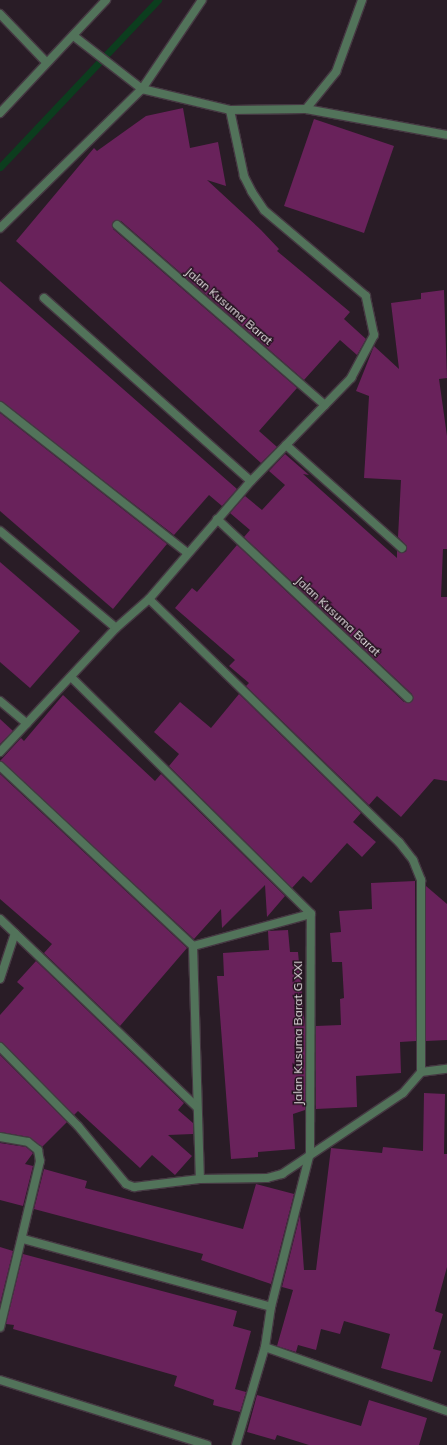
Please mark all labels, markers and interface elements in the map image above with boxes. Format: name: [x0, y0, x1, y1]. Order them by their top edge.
street label: Jalan Kusuma Barat: [183, 264, 275, 348]
street label: Jalan Kusuma Barat: [293, 573, 383, 659]
street label: Jalan Kusuma Barat G XXI: [291, 961, 305, 1105]

